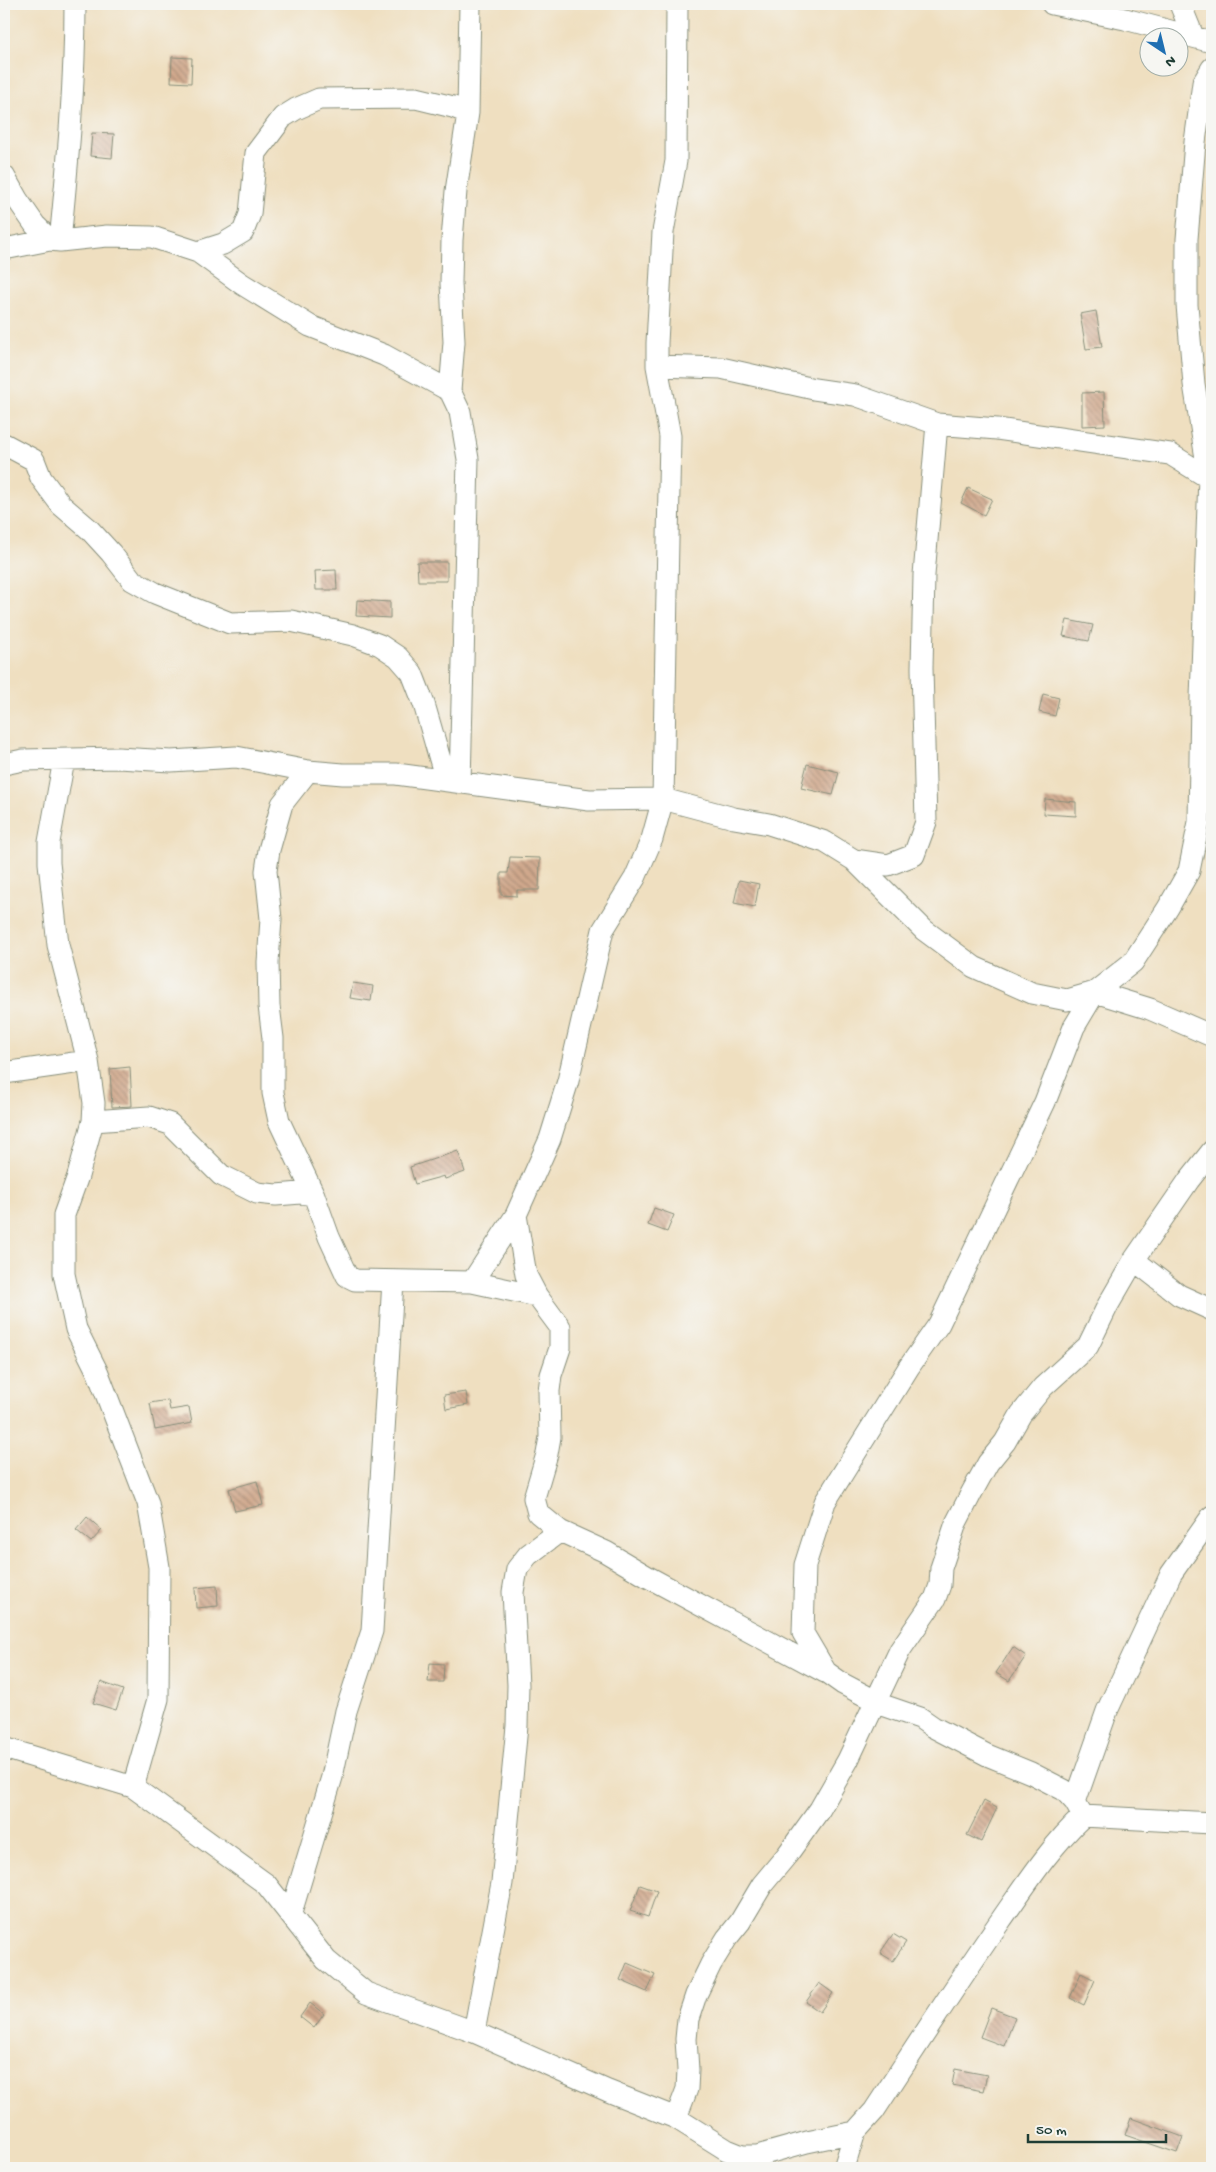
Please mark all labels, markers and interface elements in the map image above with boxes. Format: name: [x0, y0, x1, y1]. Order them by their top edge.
north arrow: [1138, 28, 1188, 78]
text: N: [1161, 51, 1179, 70]
scale bar: [1028, 2112, 1166, 2144]
text: 50 m: [1036, 2122, 1067, 2140]

